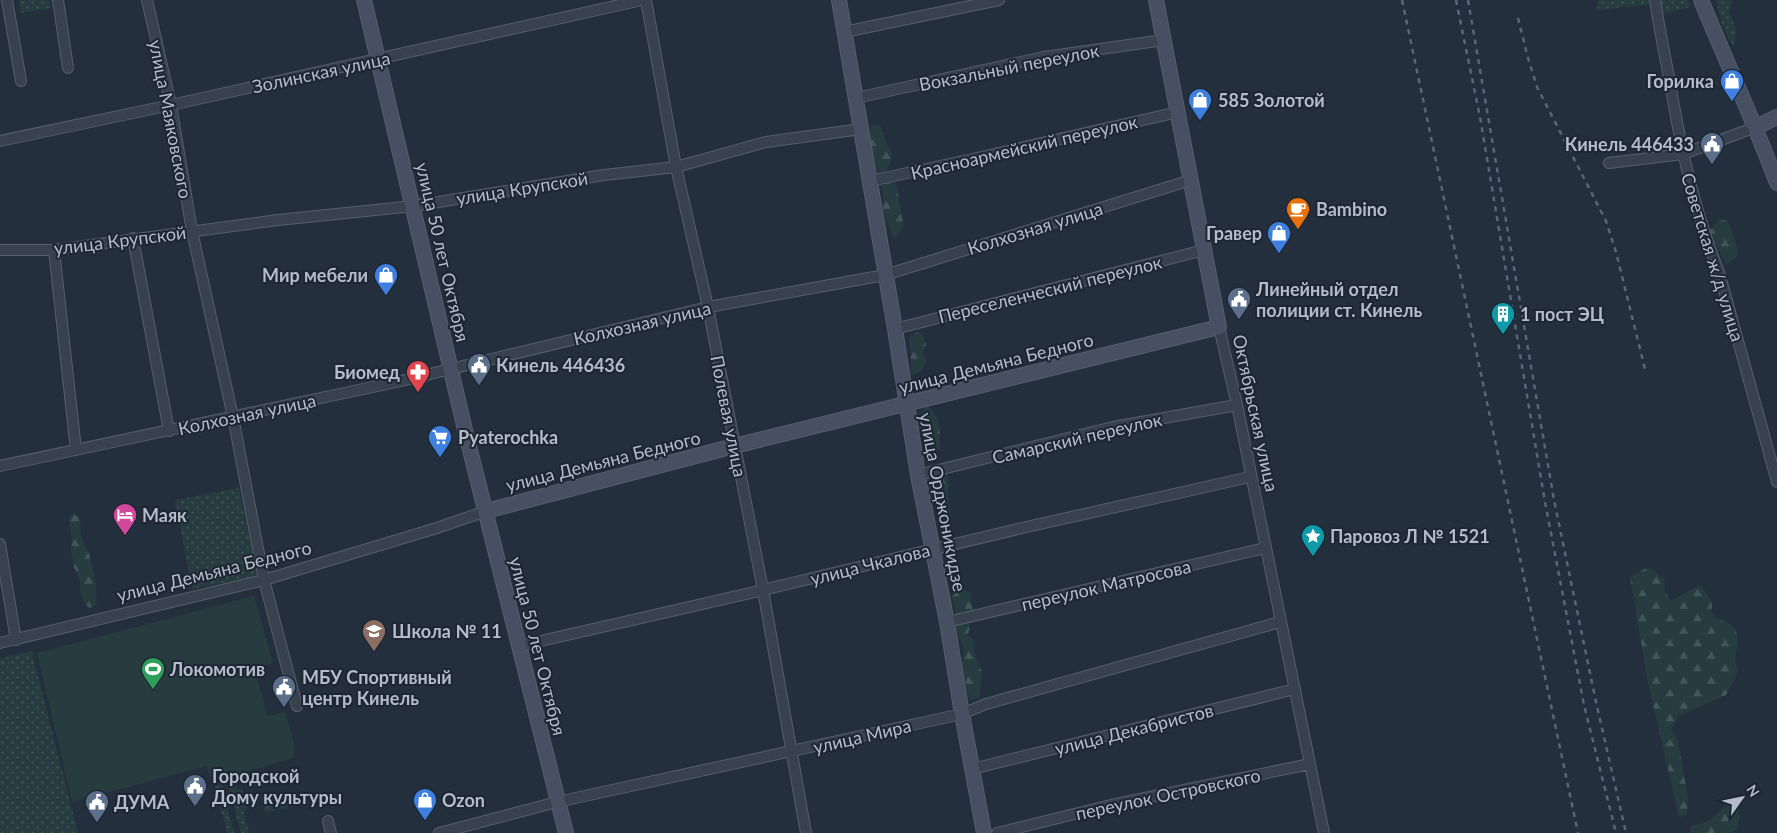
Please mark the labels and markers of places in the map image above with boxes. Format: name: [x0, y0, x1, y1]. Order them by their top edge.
shop icon: Горилка: [1719, 68, 1745, 102]
place label: Горилка: [1647, 70, 1714, 92]
shop icon: 585 Золотой: [1187, 87, 1213, 121]
place label: 585 Золотой: [1218, 89, 1325, 111]
public building icon: Кинель 446433: [1699, 131, 1725, 165]
place label: Кинель 446433: [1565, 133, 1694, 155]
cafe icon: Bambino: [1285, 196, 1311, 230]
place label: Bambino: [1316, 198, 1387, 220]
shop icon: Гравер: [1266, 220, 1292, 254]
place label: Гравер: [1206, 222, 1262, 244]
shop icon: Мир мебели: [373, 262, 399, 296]
place label: Мир мебели: [262, 264, 368, 286]
place label: Линейный отдел полиции ст. Кинель: [1255, 278, 1422, 321]
public building icon: Линейный отдел полиции ст. Кинель: [1226, 286, 1252, 320]
building icon: 1 пост ЭЦ: [1490, 301, 1516, 335]
place label: 1 пост ЭЦ: [1520, 303, 1604, 325]
public building icon: Кинель 446436: [466, 352, 492, 386]
place label: Кинель 446436: [496, 354, 625, 376]
pharmacy icon: Биомед: [405, 359, 431, 393]
place label: Биомед: [334, 361, 401, 383]
supermarket icon: Pyaterochka: [427, 424, 453, 458]
place label: Pyaterochka: [458, 426, 558, 448]
hotel icon: Маяк: [112, 502, 138, 536]
place label: Маяк: [142, 504, 187, 526]
place icon: Паровоз Л № 1521: [1300, 523, 1326, 557]
place label: Паровоз Л № 1521: [1330, 525, 1490, 547]
school or university icon: Школа № 11: [361, 618, 387, 652]
place label: Школа № 11: [392, 620, 502, 642]
sports icon: Локомотив: [140, 656, 166, 690]
place label: Локомотив: [169, 658, 265, 680]
place label: МБУ Спортивный центр Кинель: [302, 666, 452, 709]
public building icon: МБУ Спортивный центр Кинель: [271, 674, 297, 708]
place label: Городской Дому культуры: [212, 765, 342, 808]
public building icon: Городской Дому культуры: [182, 773, 208, 807]
shop icon: Ozon: [412, 787, 438, 821]
public building icon: ДУМА: [84, 789, 110, 823]
place label: Ozon: [442, 789, 485, 811]
place label: ДУМА: [114, 791, 170, 813]

